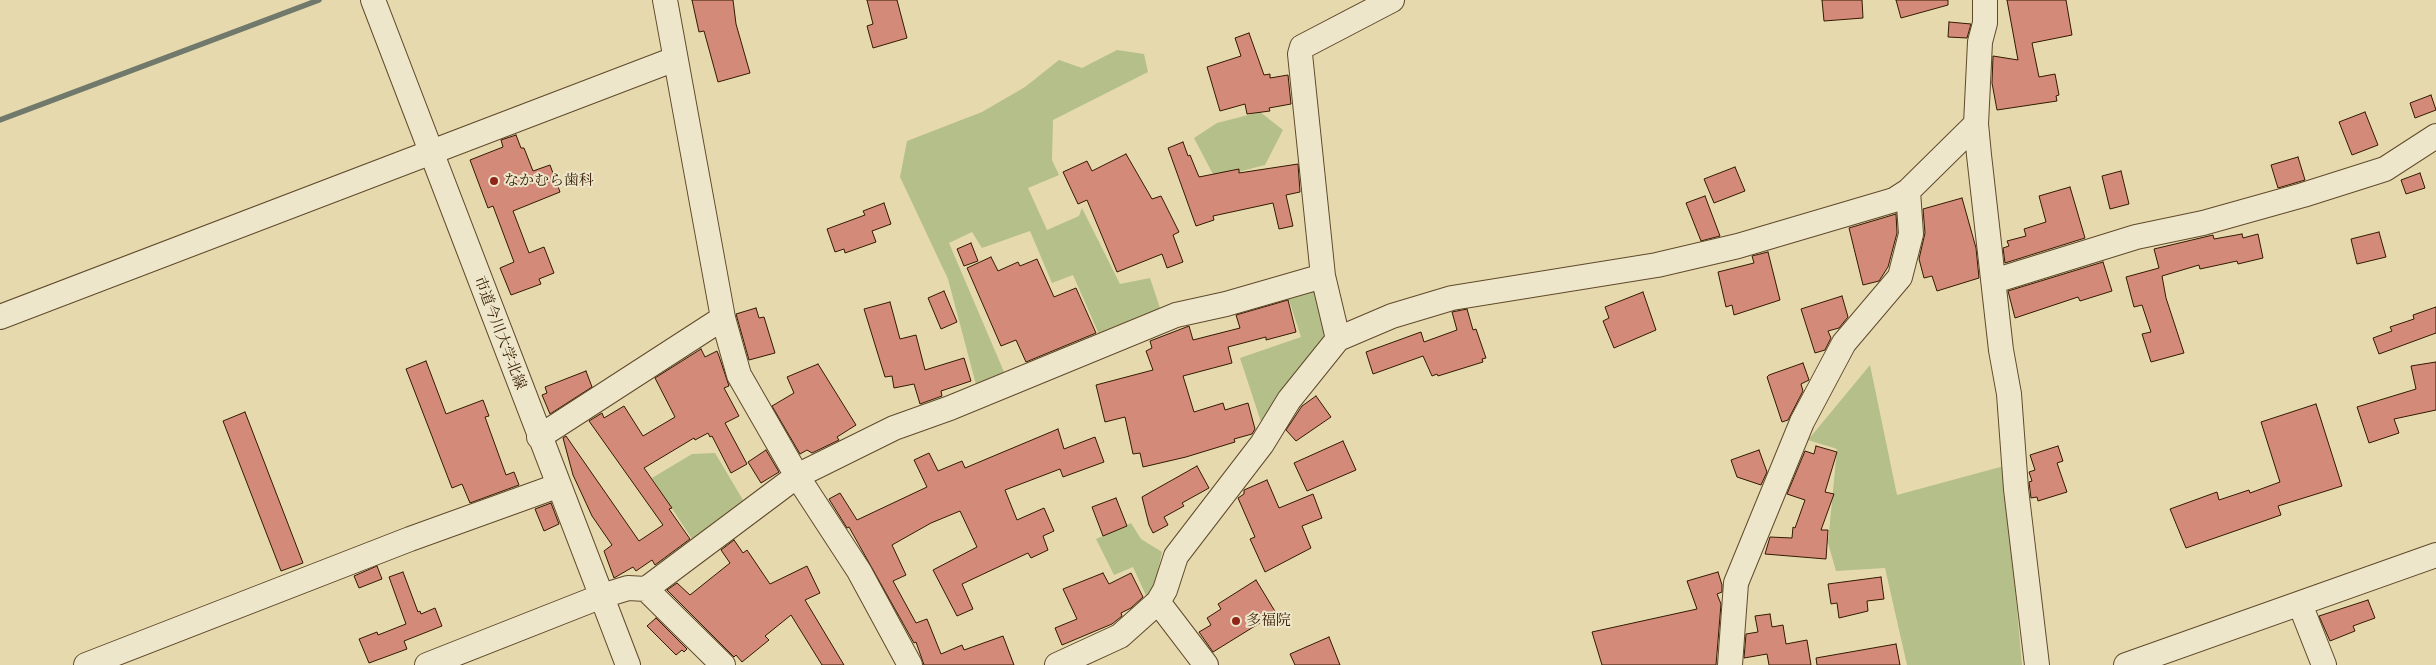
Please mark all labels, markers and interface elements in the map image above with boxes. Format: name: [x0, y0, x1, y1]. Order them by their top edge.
place label: なかむら歯科: [504, 172, 594, 190]
marker: なかむら歯科: [488, 175, 500, 187]
street label: 市道今川大学北線: [470, 274, 530, 392]
place label: 多福院: [1246, 612, 1291, 630]
marker: 多福院: [1230, 615, 1242, 627]

